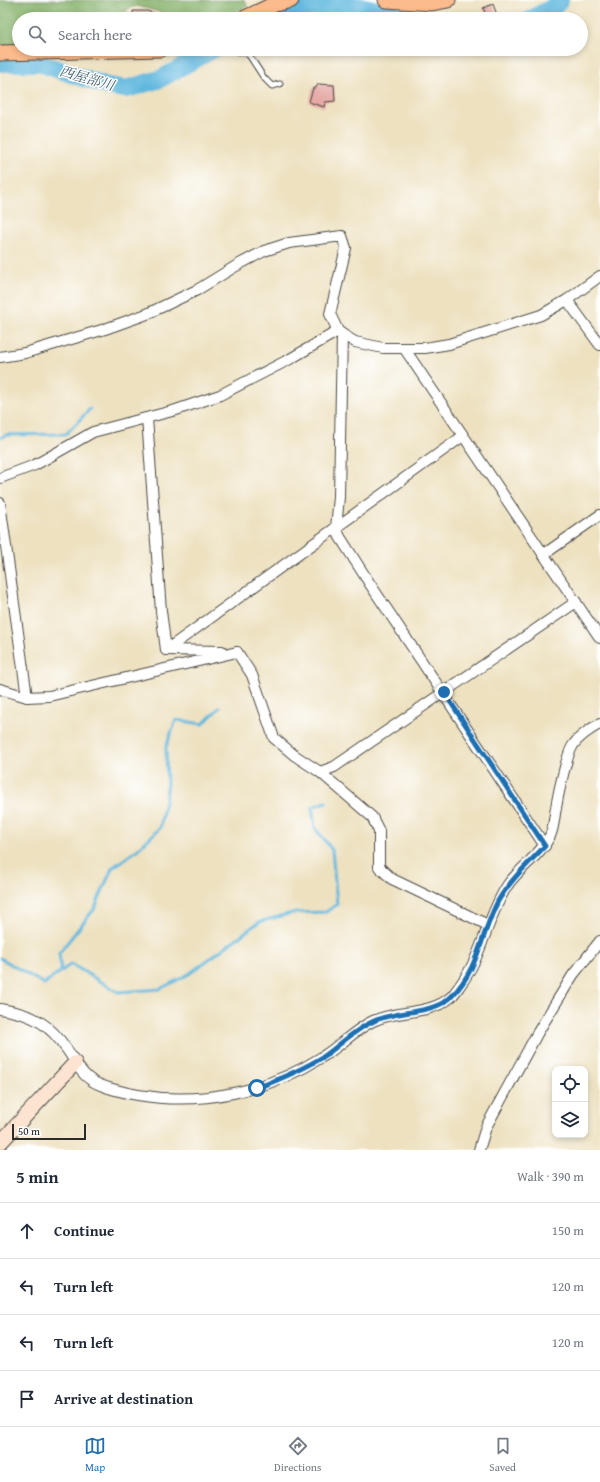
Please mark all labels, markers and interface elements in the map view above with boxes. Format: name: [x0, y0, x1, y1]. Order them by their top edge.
search box: [12, 12, 588, 56]
icon: search: [26, 23, 48, 45]
text: Search here: [58, 24, 132, 45]
water label: 西屋部川: [57, 61, 119, 96]
route end: [435, 683, 453, 701]
map controls: [552, 1066, 588, 1138]
button: locate: [552, 1066, 588, 1102]
route start: [248, 1079, 266, 1097]
button: layers: [552, 1102, 588, 1138]
scale bar: [12, 1122, 86, 1141]
text: 50 m: [18, 1123, 40, 1139]
text: 5 min: [16, 1164, 58, 1189]
text: Walk · 390 m: [517, 1167, 584, 1186]
icon: ahead: [16, 1220, 38, 1242]
text: Continue: [54, 1220, 115, 1241]
text: 150 m: [552, 1221, 584, 1240]
icon: left: [16, 1276, 38, 1298]
text: Turn left: [54, 1276, 113, 1297]
text: 120 m: [552, 1277, 584, 1296]
icon: left: [16, 1332, 38, 1354]
text: Turn left: [54, 1332, 113, 1353]
text: 120 m: [552, 1333, 584, 1352]
icon: arrive: [16, 1388, 38, 1410]
text: Arrive at destination: [54, 1388, 193, 1409]
tab: Map: [84, 1435, 106, 1475]
tab: Directions: [274, 1435, 321, 1475]
tab: Saved: [489, 1435, 516, 1475]

